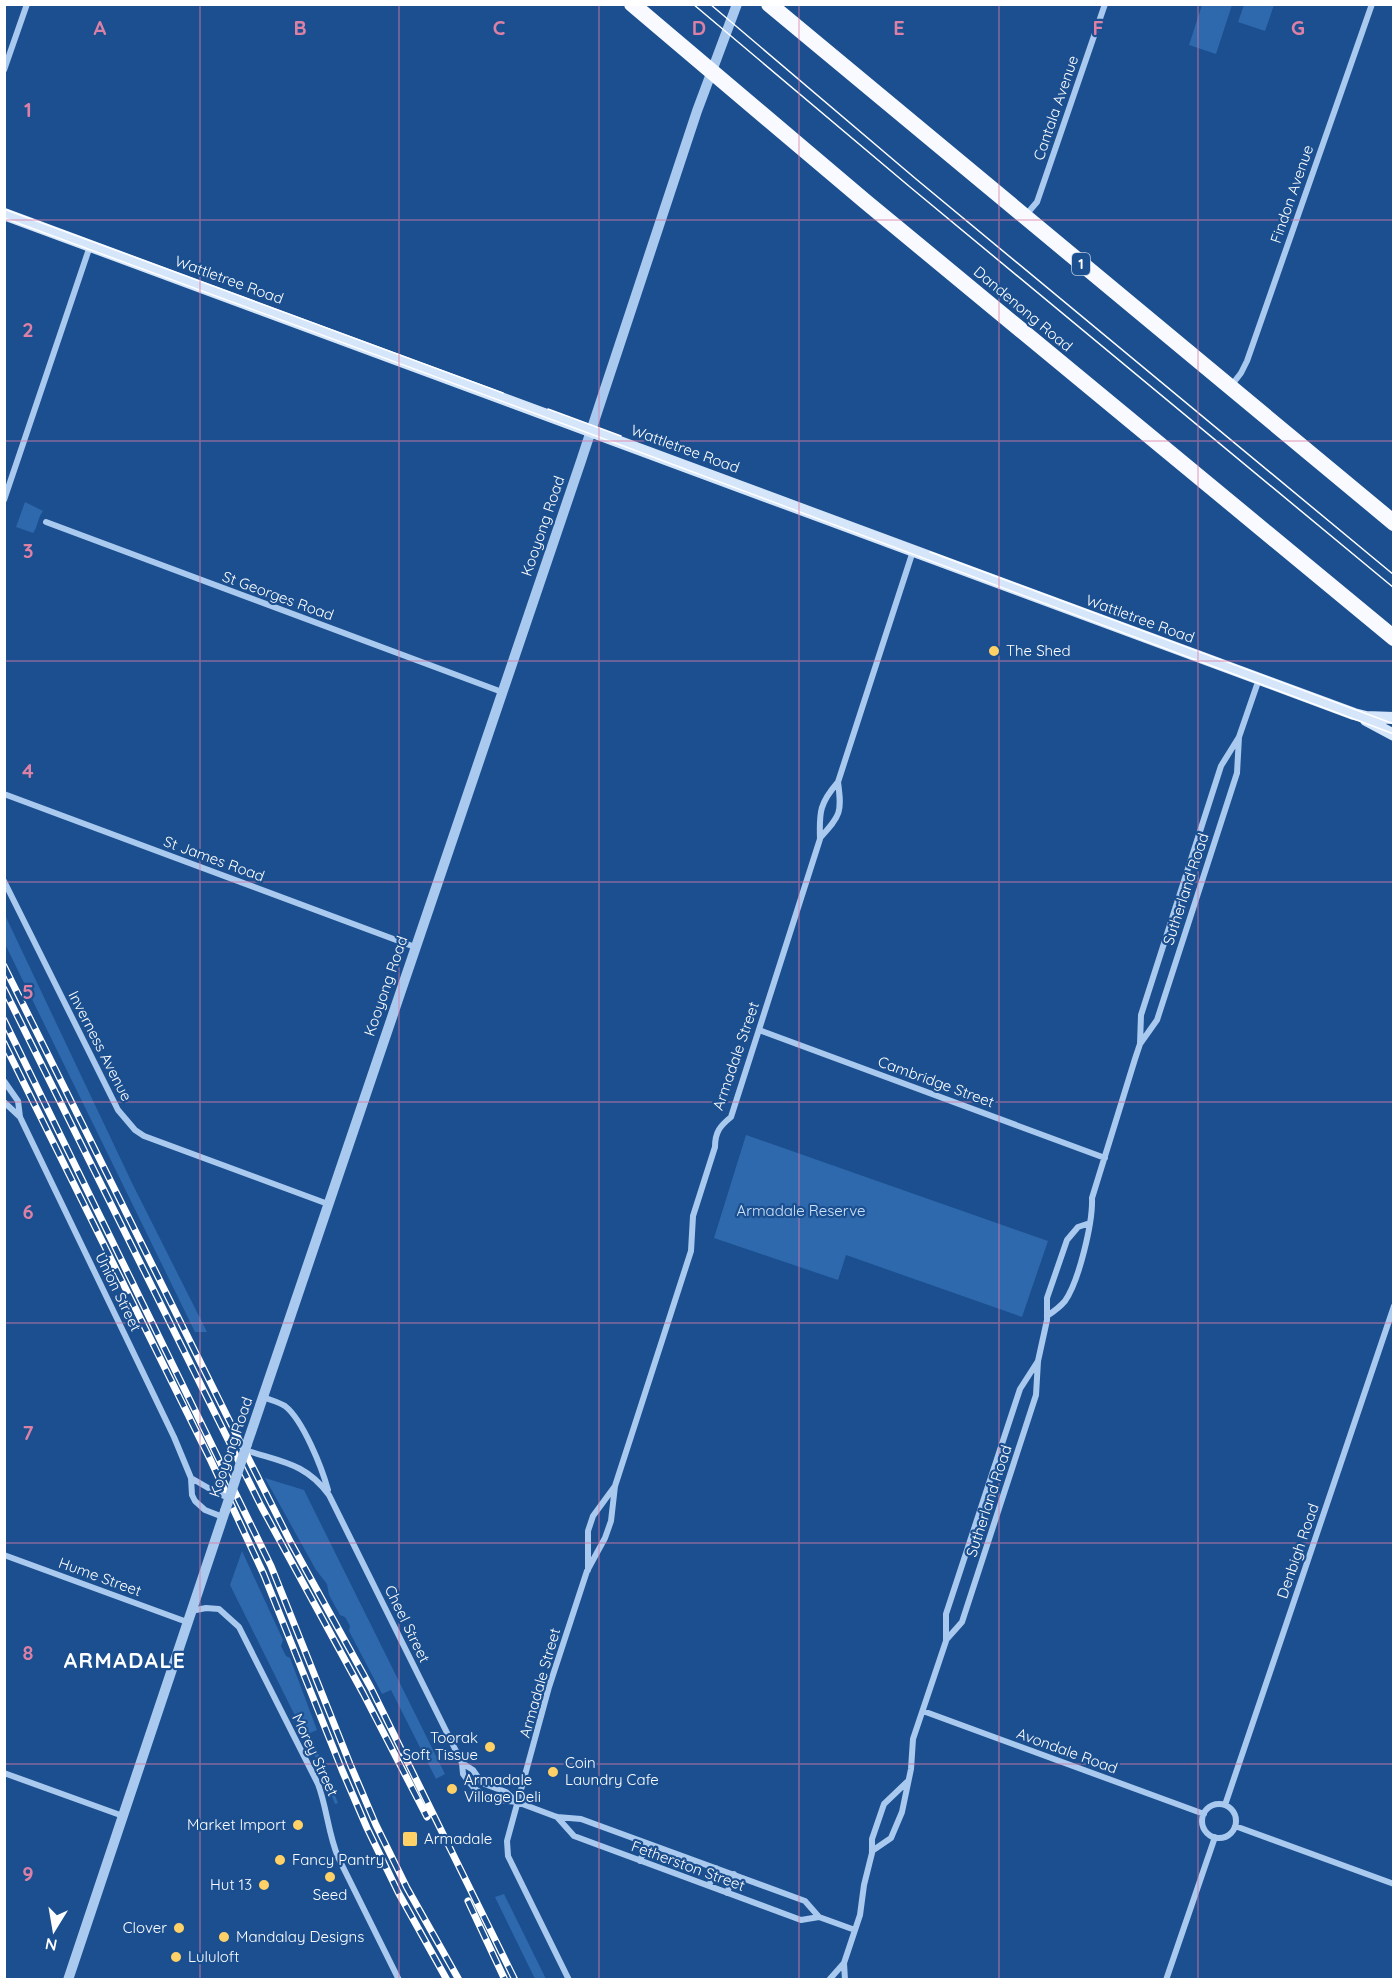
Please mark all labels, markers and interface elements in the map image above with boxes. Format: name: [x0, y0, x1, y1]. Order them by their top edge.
text: A: [94, 15, 107, 40]
text: B: [293, 15, 307, 40]
text: C: [493, 15, 506, 40]
text: D: [692, 15, 706, 40]
text: E: [893, 15, 905, 40]
text: F: [1092, 15, 1104, 40]
text: G: [1291, 15, 1305, 40]
street label: Cantala Avenue: [1029, 53, 1082, 163]
text: 1: [24, 97, 32, 122]
street label: Findon Avenue: [1266, 142, 1317, 245]
street label: Wattletree Road: [172, 251, 286, 308]
road number: 1: [1072, 253, 1090, 275]
street label: Dandenong Road: [970, 262, 1077, 355]
text: 2: [22, 317, 34, 342]
street label: Wattletree Road: [628, 420, 742, 477]
street label: Kooyong Road: [516, 473, 569, 578]
text: 3: [23, 538, 33, 563]
street label: St Georges Road: [220, 567, 336, 624]
street label: Wattletree Road: [1083, 590, 1197, 647]
place label: The Shed: [1006, 641, 1071, 660]
marker: The Shed: [987, 644, 1001, 658]
text: 4: [22, 758, 34, 783]
street label: Sutherland Road: [1158, 831, 1213, 947]
street label: St James Road: [161, 832, 267, 886]
street label: Kooyong Road: [359, 933, 412, 1038]
text: 5: [22, 979, 34, 1004]
street label: Inverness Avenue: [64, 988, 136, 1104]
street label: Armadale Street: [708, 999, 763, 1112]
street label: Cambridge Street: [875, 1052, 997, 1111]
text: 6: [22, 1199, 34, 1224]
park label: Armadale Reserve: [736, 1201, 866, 1220]
street label: Union Street: [91, 1249, 146, 1334]
street label: Kooyong Road: [204, 1394, 257, 1499]
text: 7: [23, 1420, 34, 1445]
street label: Sutherland Road: [961, 1443, 1016, 1559]
street label: Denbigh Road: [1272, 1501, 1323, 1601]
street label: Hume Street: [56, 1553, 144, 1600]
street label: Cheel Street: [381, 1582, 434, 1666]
street label: Armadale Street: [515, 1626, 564, 1740]
text: 8: [23, 1640, 34, 1665]
district label: ARMADALE: [64, 1647, 186, 1673]
street label: Morey Street: [288, 1710, 343, 1799]
street label: Avondale Road: [1014, 1723, 1120, 1778]
place label: Toorak Soft Tissue: [403, 1728, 478, 1764]
marker: Toorak Soft Tissue: [483, 1740, 497, 1754]
place label: Coin Laundry Cafe: [565, 1753, 659, 1789]
marker: Coin Laundry Cafe: [546, 1765, 560, 1779]
place label: Armadale Village Deli: [464, 1770, 541, 1806]
marker: Armadale Village Deli: [445, 1782, 459, 1796]
place label: Market Import: [187, 1815, 286, 1834]
marker: Market Import: [291, 1818, 305, 1832]
place label: Armadale: [424, 1829, 492, 1848]
marker: Armadale: [401, 1830, 419, 1848]
street label: Fetherston Street: [629, 1836, 748, 1895]
place label: Fancy Pantry: [292, 1850, 384, 1869]
marker: Fancy Pantry: [273, 1853, 287, 1867]
text: 9: [22, 1861, 34, 1886]
marker: Seed: [323, 1870, 337, 1884]
place label: Hut 13: [210, 1875, 252, 1894]
marker: Hut 13: [257, 1878, 271, 1892]
place label: Seed: [313, 1885, 347, 1904]
north arrow: [24, 1900, 84, 1960]
place label: Clover: [123, 1918, 167, 1937]
marker: Clover: [172, 1921, 186, 1935]
place label: Mandalay Designs: [236, 1927, 364, 1946]
marker: Mandalay Designs: [217, 1930, 231, 1944]
text: N: [43, 1934, 59, 1956]
place label: Lululoft: [188, 1947, 239, 1966]
marker: Lululoft: [169, 1950, 183, 1964]

